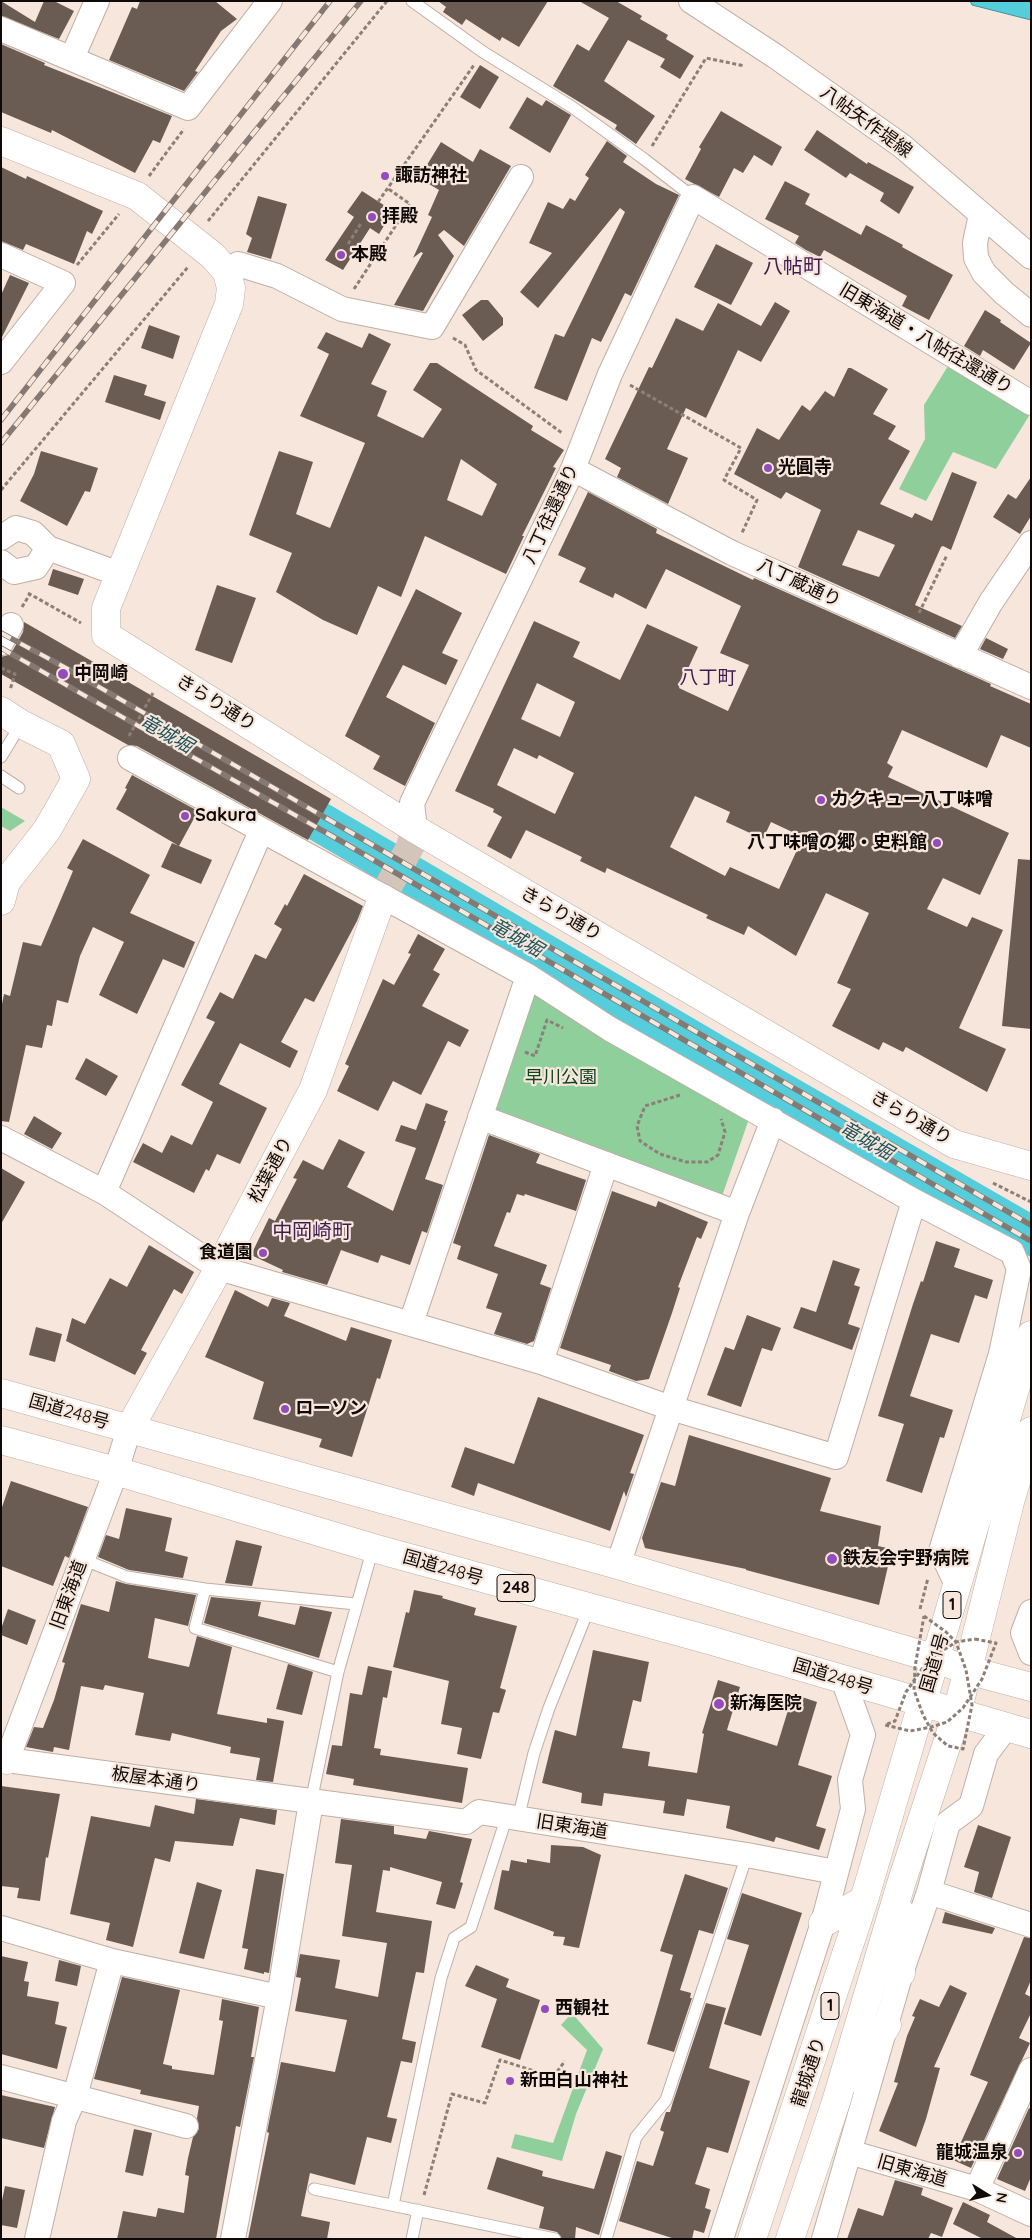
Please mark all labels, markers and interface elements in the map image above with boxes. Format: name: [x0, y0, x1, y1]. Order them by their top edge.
street label: 八帖矢作堤線: [816, 82, 916, 162]
place label: 諏訪神社: [395, 165, 467, 187]
marker: 諏訪神社: [379, 170, 391, 182]
place label: 拝殿: [382, 206, 418, 228]
marker: 拝殿: [366, 211, 378, 223]
place label: 本殿: [351, 244, 387, 266]
marker: 本殿: [335, 249, 347, 261]
district label: 八帖町: [763, 255, 823, 279]
street label: 旧東海道・八帖往還通り: [836, 279, 1016, 399]
place label: 光圓寺: [778, 457, 832, 479]
street label: 八丁往還通り: [518, 460, 584, 568]
marker: 光圓寺: [762, 462, 774, 474]
street label: 八丁蔵通り: [754, 554, 844, 612]
place label: 中岡崎: [74, 663, 128, 685]
marker: 中岡崎: [56, 667, 70, 681]
district label: 八丁町: [680, 667, 736, 689]
street label: きらり通り: [172, 670, 260, 736]
water label: 竜城堀: [136, 710, 196, 758]
place label: カクキュー八丁味噌: [831, 789, 993, 811]
marker: カクキュー八丁味噌: [815, 794, 827, 806]
place label: Sakura: [195, 805, 257, 827]
marker: Sakura: [179, 810, 191, 822]
place label: 八丁味噌の郷・史料館: [747, 832, 927, 854]
marker: 八丁味噌の郷・史料館: [931, 837, 943, 849]
street label: きらり通り: [517, 882, 605, 946]
water label: 竜城堀: [486, 914, 546, 962]
park label: 早川公園: [525, 1067, 597, 1089]
street label: きらり通り: [867, 1086, 955, 1150]
water label: 竜城堀: [836, 1117, 896, 1165]
street label: 松葉通り: [245, 1133, 297, 1207]
district label: 中岡崎町: [272, 1220, 352, 1244]
place label: 食道園: [199, 1242, 253, 1264]
marker: 食道園: [257, 1247, 269, 1259]
street label: 国道248号: [26, 1390, 112, 1434]
place label: ローソン: [295, 1398, 367, 1420]
marker: ローソン: [279, 1403, 291, 1415]
street label: 国道248号: [400, 1546, 486, 1590]
place label: 鉄友会宇野病院: [843, 1548, 969, 1570]
marker: 鉄友会宇野病院: [825, 1552, 839, 1566]
street label: 旧東海道: [47, 1557, 91, 1633]
road number: 248: [497, 1575, 535, 1602]
road number: 1: [943, 1592, 961, 1618]
street label: 国道1号: [916, 1631, 954, 1695]
street label: 国道248号: [790, 1655, 876, 1699]
place label: 新海医院: [730, 1693, 802, 1715]
marker: 新海医院: [712, 1697, 726, 1711]
street label: 板屋本通り: [110, 1763, 202, 1797]
street label: 旧東海道: [535, 1811, 609, 1843]
road number: 1: [821, 1992, 839, 2020]
place label: 西観社: [555, 1998, 609, 2020]
marker: 西観社: [539, 2003, 551, 2015]
street label: 龍城通り: [788, 2034, 830, 2110]
place label: 新田白山神社: [520, 2070, 628, 2092]
marker: 新田白山神社: [504, 2075, 516, 2087]
place label: 龍城温泉: [936, 2142, 1008, 2164]
marker: 龍城温泉: [1012, 2147, 1024, 2159]
street label: 旧東海道: [874, 2151, 950, 2191]
north arrow: [962, 2170, 1012, 2220]
text: N: [992, 2191, 1012, 2204]

